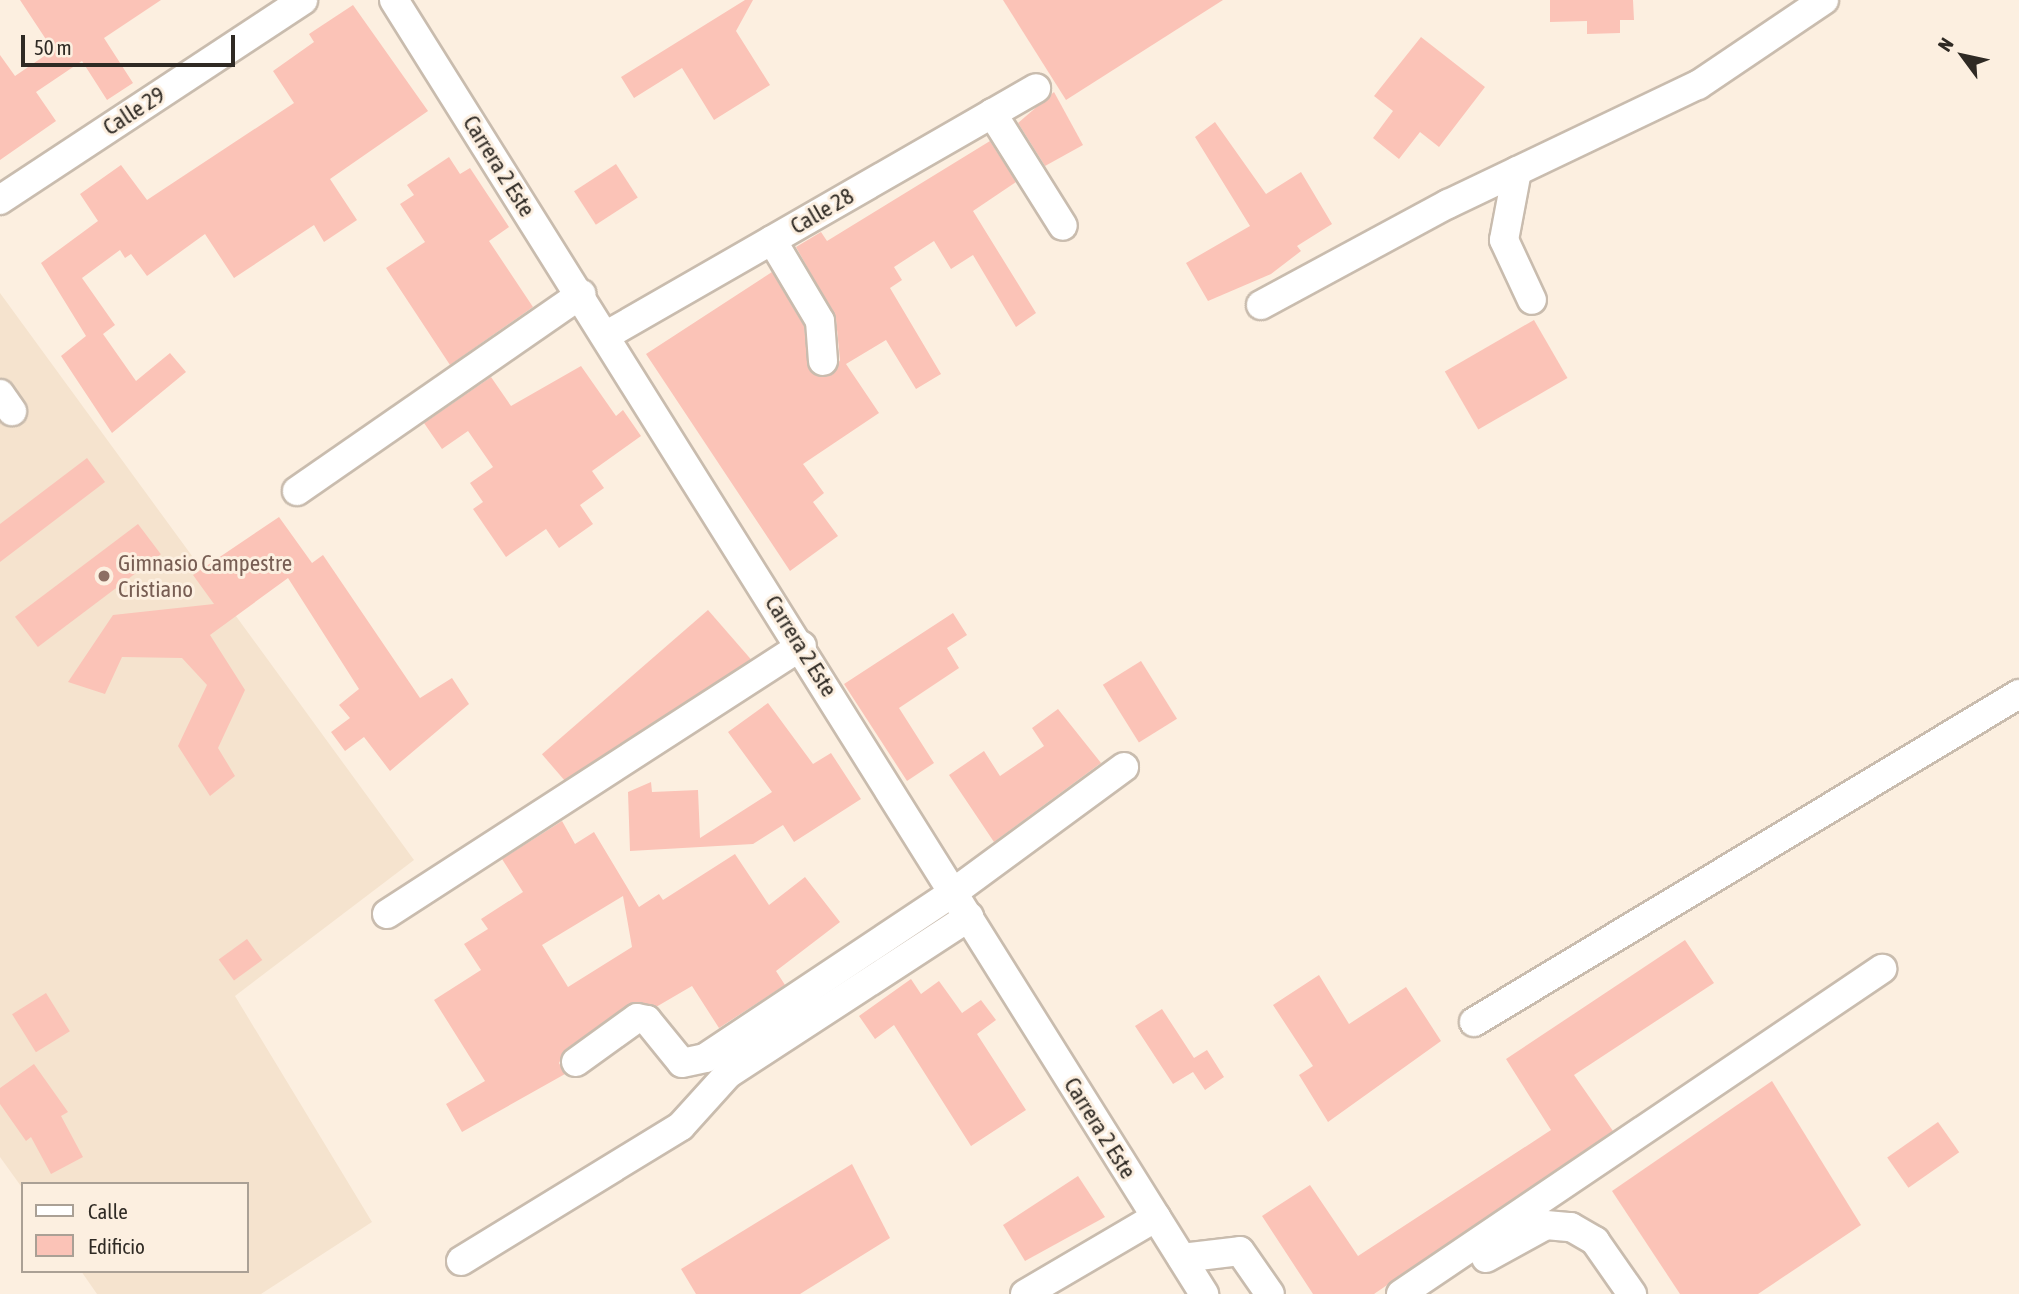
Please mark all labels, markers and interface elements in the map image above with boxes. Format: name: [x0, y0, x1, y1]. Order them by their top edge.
scale bar: [24, 21, 238, 65]
north arrow: [1928, 21, 1998, 91]
text: N: [1933, 34, 1958, 55]
text: 50 m: [34, 35, 72, 59]
street label: Calle 29: [98, 81, 170, 141]
street label: Carrera 2 Este: [457, 110, 541, 222]
street label: Calle 28: [786, 182, 858, 240]
place label: Gimnasio Campestre Cristiano: [118, 549, 292, 603]
marker: Gimnasio Campestre Cristiano: [96, 568, 112, 584]
street label: Carrera 2 Este: [759, 590, 843, 702]
street label: Carrera 2 Este: [1058, 1072, 1142, 1184]
legend: [21, 1182, 248, 1273]
text: Calle: [88, 1199, 128, 1223]
text: Edificio: [88, 1234, 145, 1258]

